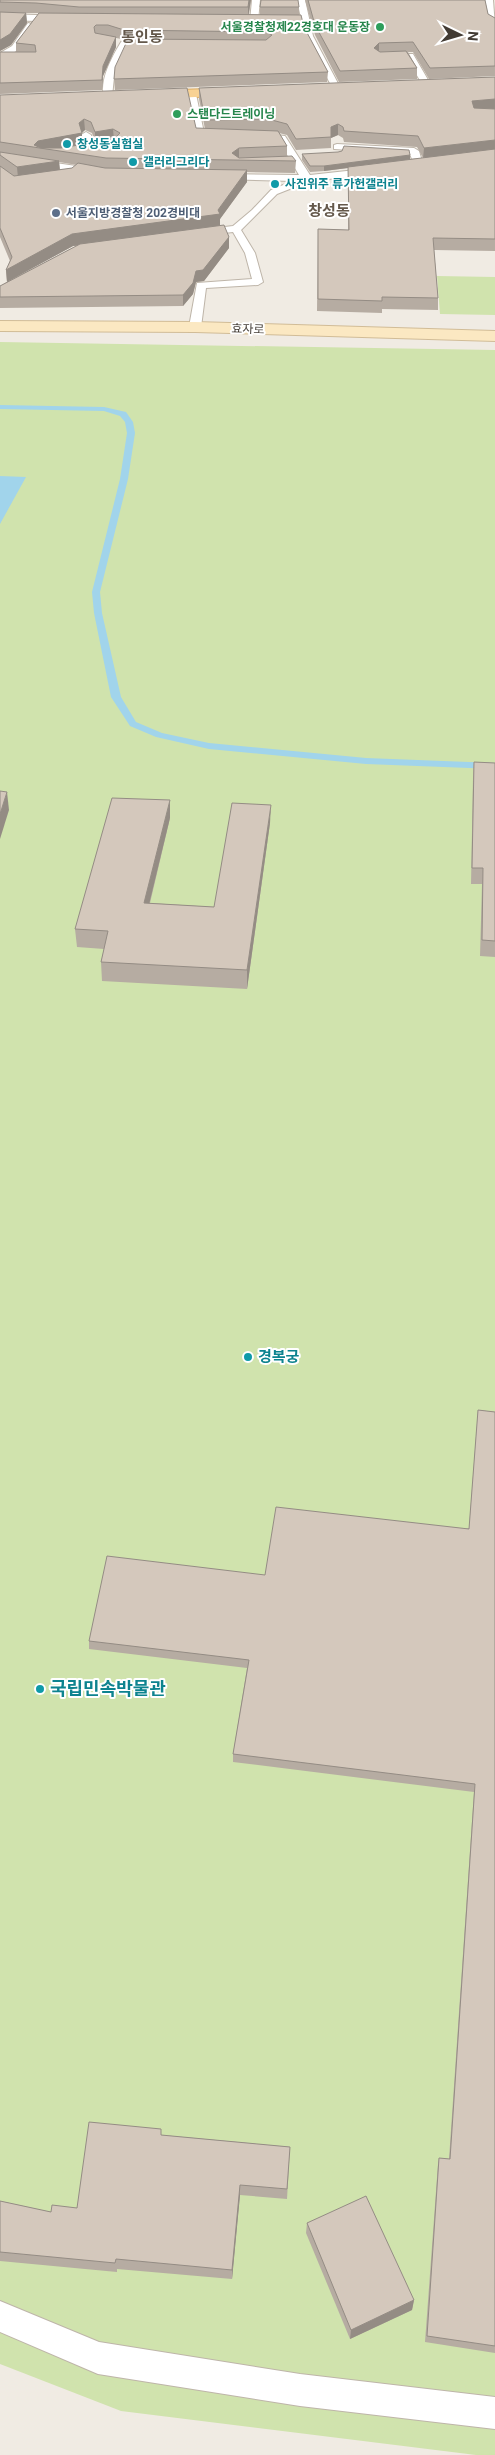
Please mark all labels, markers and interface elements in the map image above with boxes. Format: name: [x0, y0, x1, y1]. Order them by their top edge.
north arrow: [435, 10, 485, 60]
place label: 서울경찰청제22경호대 운동장: [221, 20, 370, 34]
marker: 서울경찰청제22경호대 운동장: [374, 21, 386, 33]
district label: 통인동: [121, 28, 163, 46]
text: N: [465, 31, 481, 42]
place label: 스탠다드트레이닝: [187, 107, 275, 121]
marker: 스탠다드트레이닝: [171, 108, 183, 120]
place label: 창성동실험실: [77, 137, 143, 151]
marker: 창성동실험실: [61, 138, 73, 150]
place label: 갤러리그리다: [143, 155, 209, 169]
marker: 갤러리그리다: [127, 156, 139, 168]
place label: 사진위주 류가헌갤러리: [285, 177, 398, 191]
marker: 사진위주 류가헌갤러리: [269, 178, 281, 190]
district label: 창성동: [308, 202, 350, 220]
place label: 서울지방경찰청 202경비대: [66, 206, 200, 220]
marker: 서울지방경찰청 202경비대: [50, 207, 62, 219]
street label: 효자로: [231, 321, 265, 337]
place label: 경복궁: [258, 1348, 300, 1366]
marker: 경복궁: [242, 1351, 254, 1363]
place label: 국립민속박물관: [50, 1678, 166, 1699]
marker: 국립민속박물관: [34, 1683, 46, 1695]

